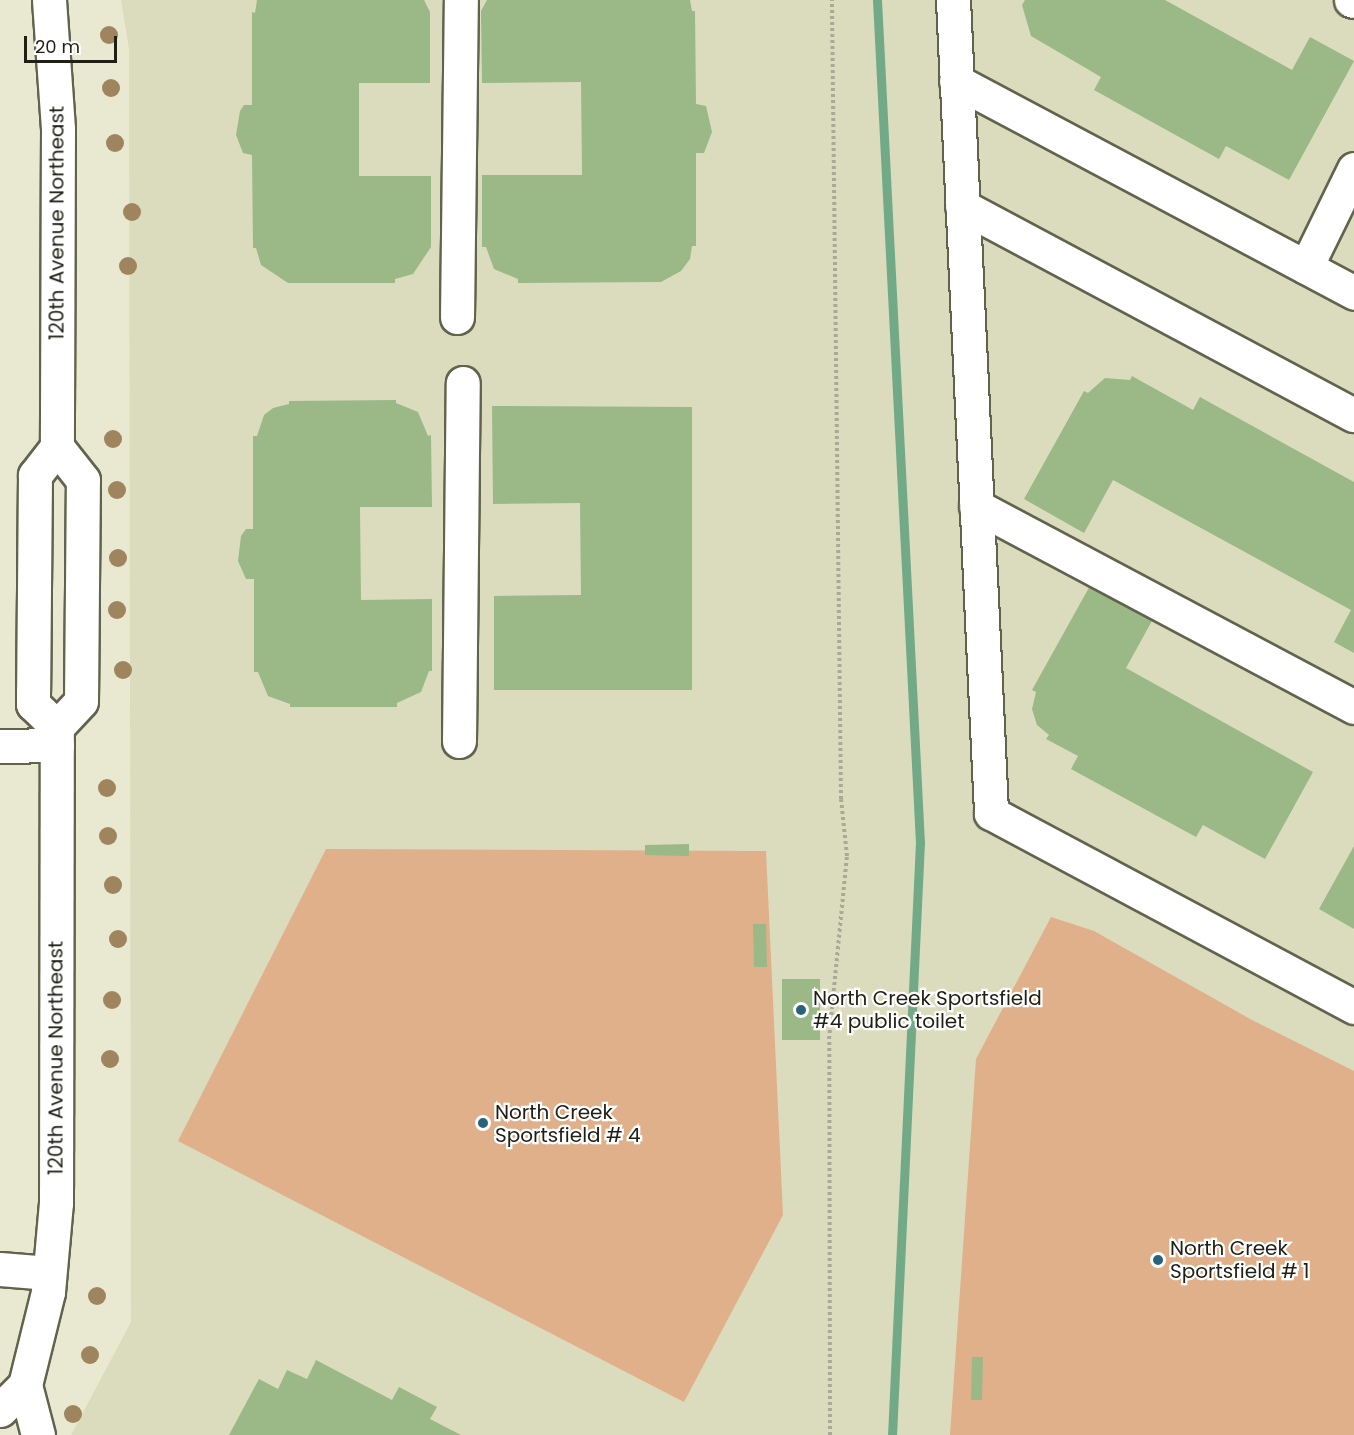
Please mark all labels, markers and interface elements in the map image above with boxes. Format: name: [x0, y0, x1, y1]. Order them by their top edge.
scale bar: [27, 24, 120, 62]
text: 20 m: [35, 34, 80, 59]
street label: 120th Avenue Northeast: [45, 106, 69, 340]
street label: 120th Avenue Northeast: [44, 941, 68, 1175]
place label: North Creek Sportsfield #4 public toilet: [813, 987, 1042, 1034]
marker: North Creek Sportsfield #4 public toilet: [794, 1003, 808, 1017]
place label: North Creek Sportsfield # 4: [495, 1100, 641, 1147]
marker: North Creek Sportsfield # 4: [476, 1116, 490, 1130]
place label: North Creek Sportsfield # 1: [1170, 1236, 1309, 1283]
marker: North Creek Sportsfield # 1: [1151, 1253, 1165, 1267]

